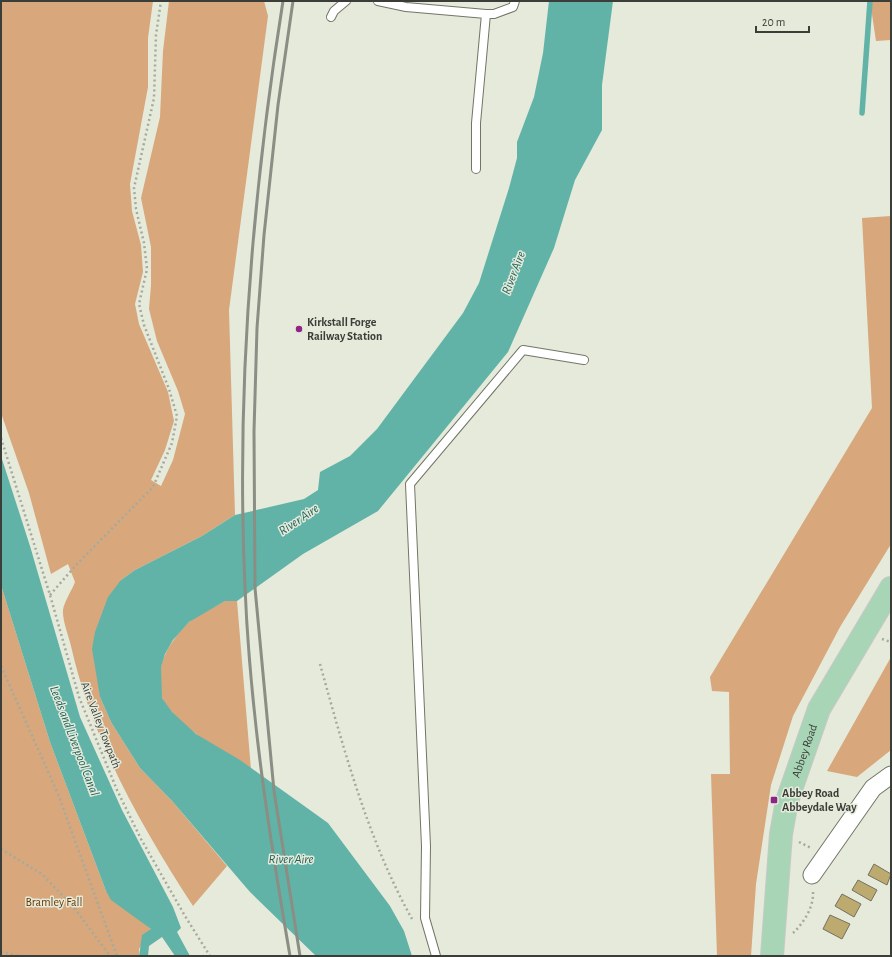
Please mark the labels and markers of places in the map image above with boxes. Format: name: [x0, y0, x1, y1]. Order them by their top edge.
place label: Kirkstall Forge Railway Station: [307, 316, 382, 343]
marker: Kirkstall Forge Railway Station: [294, 324, 304, 334]
place label: Abbey Road Abbeydale Way: [782, 787, 857, 814]
marker: Abbey Road Abbeydale Way: [769, 795, 779, 805]

